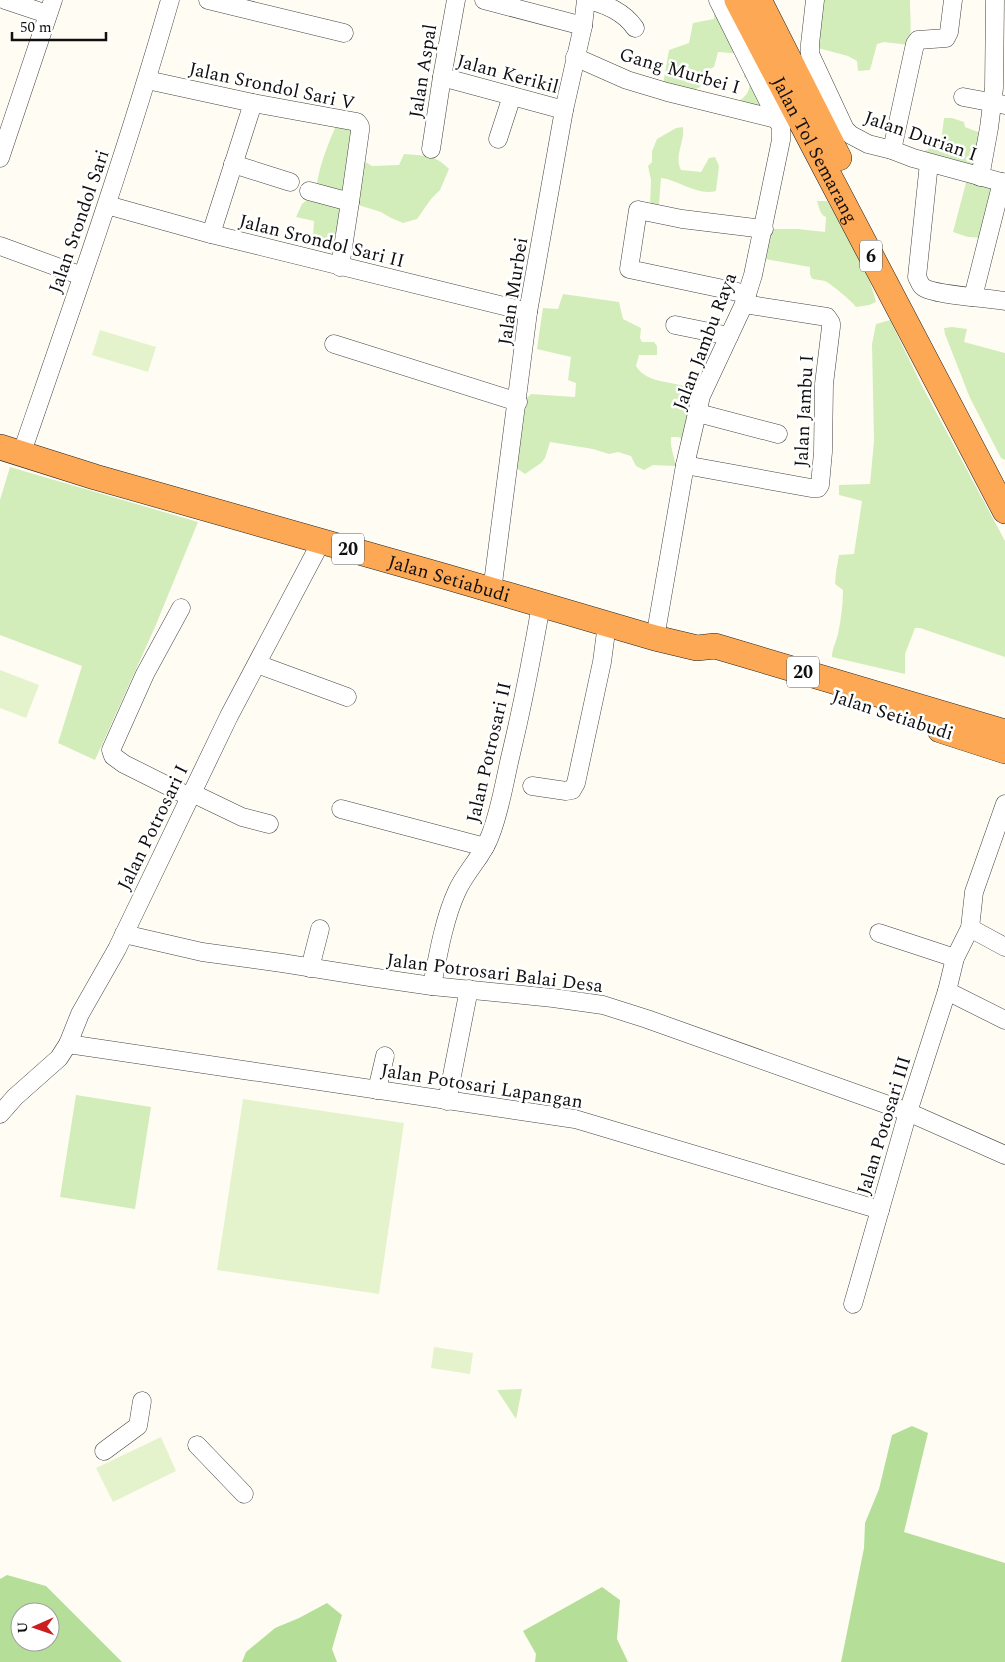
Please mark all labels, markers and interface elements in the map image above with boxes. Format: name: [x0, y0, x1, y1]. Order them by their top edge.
scale bar: [12, 10, 106, 42]
text: 50 m: [20, 16, 52, 39]
street label: Jalan Aspal: [402, 22, 445, 120]
street label: Gang Murbei I: [616, 40, 743, 103]
street label: Jalan Kerikil: [453, 47, 562, 102]
street label: Jalan Srondol Sari V: [186, 55, 357, 118]
street label: Jalan Tol Semarang: [764, 72, 865, 229]
street label: Jalan Durian I: [860, 103, 981, 169]
street label: Jalan Srondol Sari: [41, 146, 118, 297]
street label: Jalan Srondol Sari II: [236, 207, 407, 276]
street label: Jalan Murbei: [491, 235, 536, 347]
road number: 6: [860, 240, 882, 272]
street label: Jalan Jambu Raya: [666, 268, 745, 415]
street label: Jalan Jambu I: [787, 354, 822, 468]
road number: 20: [332, 534, 364, 564]
street label: Jalan Setiabudi: [384, 548, 514, 611]
road number: 20: [787, 656, 819, 688]
street label: Jalan Potrosari II: [459, 679, 520, 826]
street label: Jalan Setiabudi: [828, 682, 957, 749]
street label: Jalan Potrosari I: [110, 760, 196, 895]
street label: Jalan Potrosari Balai Desa: [385, 946, 605, 1001]
street label: Jalan Potosari III: [850, 1052, 919, 1198]
street label: Jalan Potosari Lapangan: [379, 1056, 585, 1117]
north arrow: [10, 1602, 60, 1652]
text: U: [12, 1621, 33, 1634]

